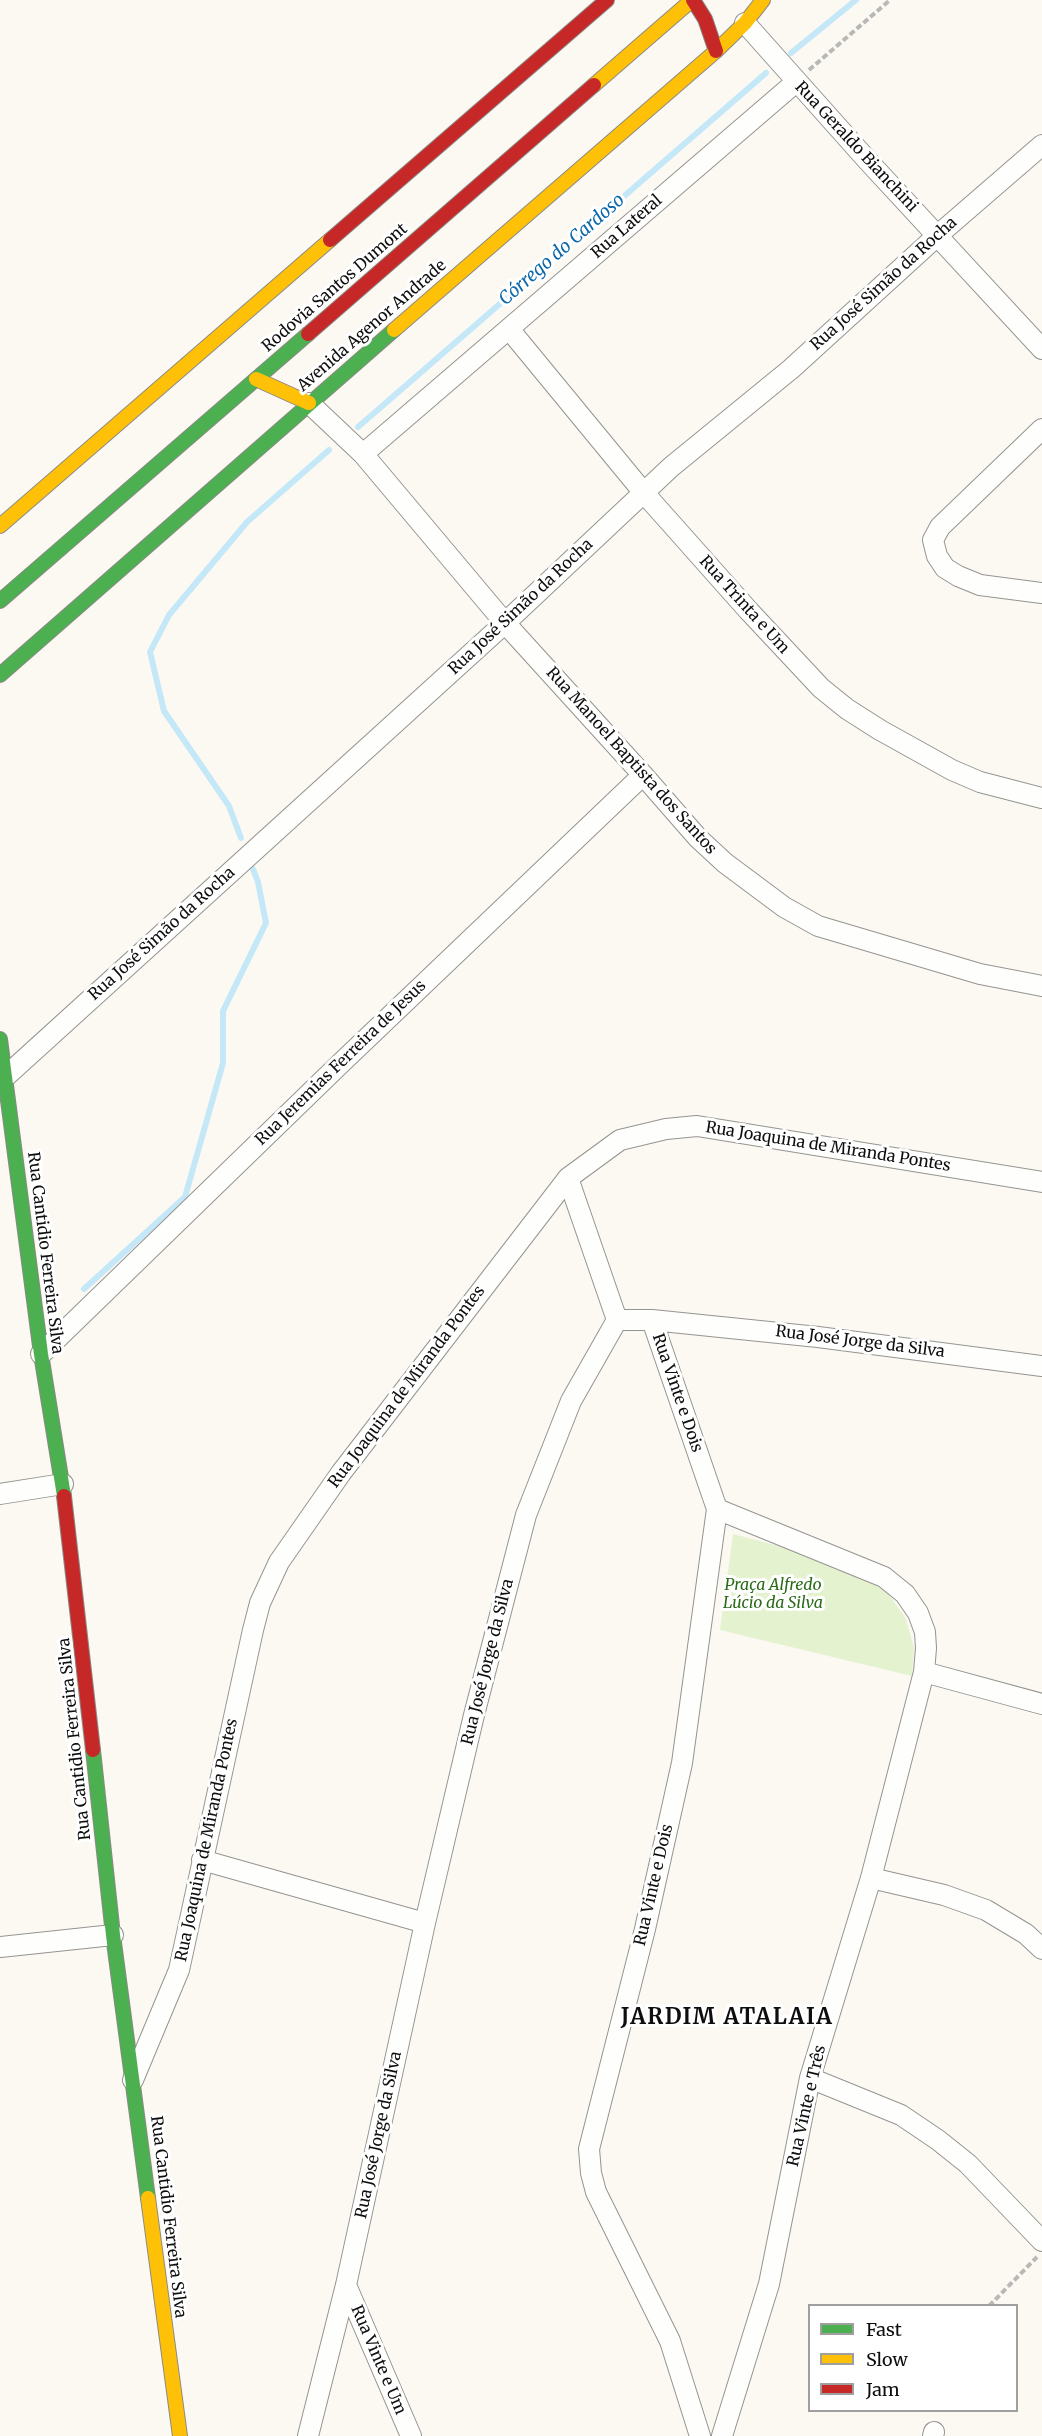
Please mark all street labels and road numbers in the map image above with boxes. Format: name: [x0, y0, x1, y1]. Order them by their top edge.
street label: Rua Geraldo Bianchini: [790, 78, 922, 216]
street label: Rua Lateral: [588, 191, 666, 263]
street label: Rua José Simão da Rocha: [807, 213, 961, 355]
street label: Rodovia Santos Dumont: [259, 220, 411, 356]
street label: Avenida Agenor Andrade: [294, 256, 450, 396]
street label: Rua José Simão da Rocha: [445, 535, 597, 679]
street label: Rua Trinta e Um: [695, 552, 793, 658]
street label: Rua Manoel Baptista dos Santos: [542, 663, 720, 859]
street label: Rua José Simão da Rocha: [85, 863, 239, 1005]
street label: Rua Jeremias Ferreira de Jesus: [252, 976, 430, 1150]
street label: Rua Joaquina de Miranda Pontes: [704, 1118, 952, 1176]
street label: Rua Cantidio Ferreira Silva: [23, 1151, 67, 1355]
street label: Rua Joaquina de Miranda Pontes: [325, 1282, 489, 1492]
street label: Rua José Jorge da Silva: [774, 1322, 946, 1362]
street label: Rua Vinte e Dois: [648, 1331, 706, 1455]
street label: Rua José Jorge da Silva: [458, 1577, 518, 1747]
street label: Rua Cantidio Ferreira Silva: [55, 1637, 95, 1841]
street label: Rua Joaquina de Miranda Pontes: [172, 1717, 242, 1963]
street label: Rua Vinte e Dois: [631, 1822, 677, 1948]
street label: Rua Vinte e Três: [784, 2044, 830, 2168]
street label: Rua José Jorge da Silva: [352, 2050, 406, 2220]
street label: Rua Cantidio Ferreira Silva: [146, 2115, 190, 2319]
street label: Rua Vinte e Um: [346, 2302, 410, 2418]

